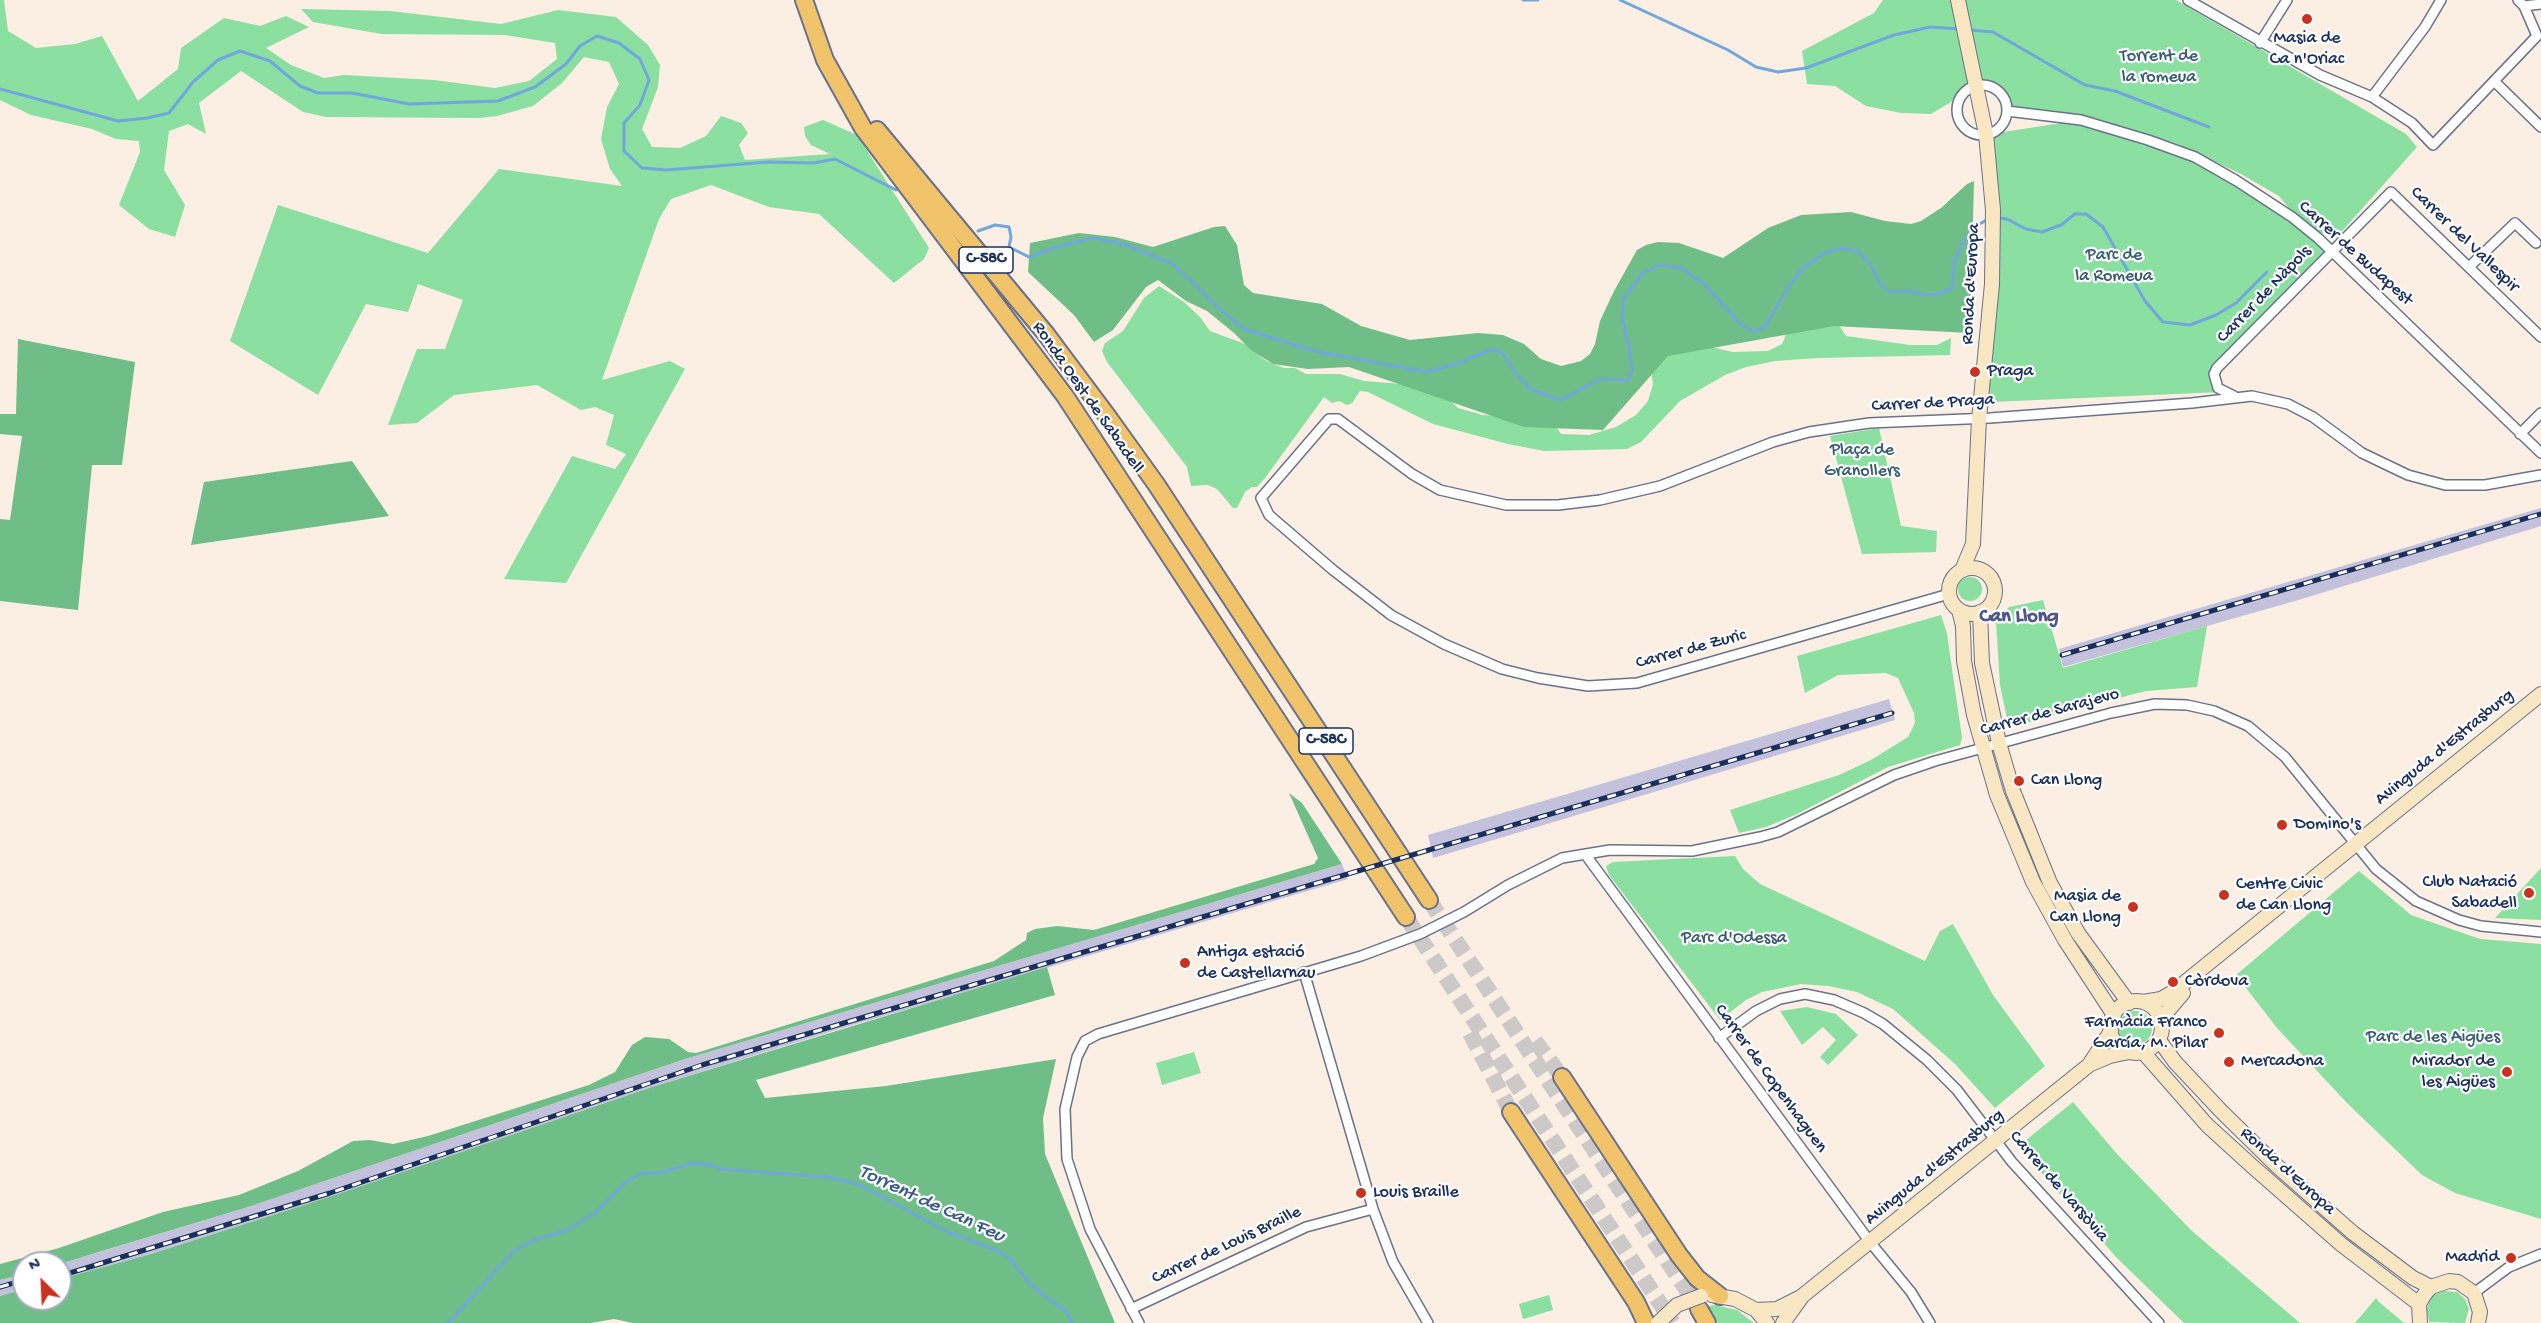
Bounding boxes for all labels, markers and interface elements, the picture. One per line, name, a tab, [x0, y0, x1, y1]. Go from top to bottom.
marker: Masia de Ca n'Oriac	[2300, 12, 2314, 26]
place label: Masia de Ca n'Oriac	[2270, 28, 2344, 70]
park label: Torrent de la romeua	[2120, 46, 2198, 88]
street label: Carrer del Vallespir	[2405, 182, 2523, 298]
street label: Carrer de Budapest	[2293, 197, 2417, 311]
street label: Ronda d'Europa	[1958, 223, 1986, 345]
street label: Carrer de Nàpols	[2213, 242, 2317, 348]
park label: Parc de la Romeua	[2075, 245, 2153, 288]
road number: C-58C	[959, 247, 1013, 273]
street label: Ronda Oest de Sabadell	[1026, 318, 1148, 478]
place label: Praga	[1987, 361, 2034, 383]
marker: Praga	[1968, 365, 1982, 379]
street label: Carrer de Praga	[1871, 390, 1995, 418]
park label: Plaça de Granollers	[1824, 440, 1900, 482]
district label: Can Llong	[1979, 606, 2059, 630]
street label: Carrer de Zuric	[1634, 625, 1748, 675]
street label: Carrer de Sarajevo	[1978, 684, 2122, 742]
street label: Avinguda d'Estrasburg	[2371, 685, 2519, 811]
road number: C-58C	[1299, 728, 1353, 754]
place label: Can Llong	[2031, 770, 2102, 792]
marker: Can Llong	[2012, 774, 2026, 788]
place label: Domino's	[2294, 814, 2361, 836]
marker: Domino's	[2275, 818, 2289, 832]
place label: Club Natació Sabadell	[2423, 872, 2517, 914]
place label: Centre Civic de Can Llong	[2236, 874, 2331, 916]
place label: Masia de Can Llong	[2050, 886, 2121, 928]
marker: Club Natació Sabadell	[2522, 886, 2536, 900]
marker: Centre Civic de Can Llong	[2217, 888, 2231, 902]
marker: Masia de Can Llong	[2126, 900, 2140, 914]
park label: Parc d'Odessa	[1681, 928, 1787, 950]
place label: Antiga estació de Castellarnau	[1197, 942, 1315, 984]
marker: Antiga estació de Castellarnau	[1178, 956, 1192, 970]
place label: Còrdova	[2185, 971, 2248, 993]
marker: Còrdova	[2166, 975, 2180, 989]
street label: Carrer de Copenhaguen	[1709, 1000, 1831, 1158]
place label: Farmàcia Franco García, M. Pilar	[2085, 1012, 2207, 1054]
marker: Farmàcia Franco García, M. Pilar	[2212, 1026, 2226, 1040]
park label: Parc de les Aigües	[2366, 1027, 2500, 1049]
place label: Mercadona	[2241, 1051, 2324, 1073]
place label: Mirador de les Aigües	[2412, 1051, 2495, 1094]
marker: Mercadona	[2222, 1055, 2236, 1069]
marker: Mirador de les Aigües	[2500, 1065, 2514, 1079]
street label: Avinguda d'Estrasburg	[1861, 1105, 2009, 1231]
street label: Ronda d'Europa	[2235, 1123, 2339, 1221]
street label: Carrer de Varsòvia	[2004, 1127, 2112, 1247]
water label: Torrent de Can Feu	[854, 1161, 1008, 1249]
place label: Louis Braille	[1373, 1182, 1459, 1204]
marker: Louis Braille	[1354, 1186, 1368, 1200]
street label: Carrer de Louis Braille	[1149, 1202, 1305, 1290]
place label: Madrid	[2445, 1247, 2499, 1269]
north arrow	[12, 1251, 72, 1311]
marker: Madrid	[2504, 1251, 2518, 1265]
text: N	[27, 1255, 44, 1277]

